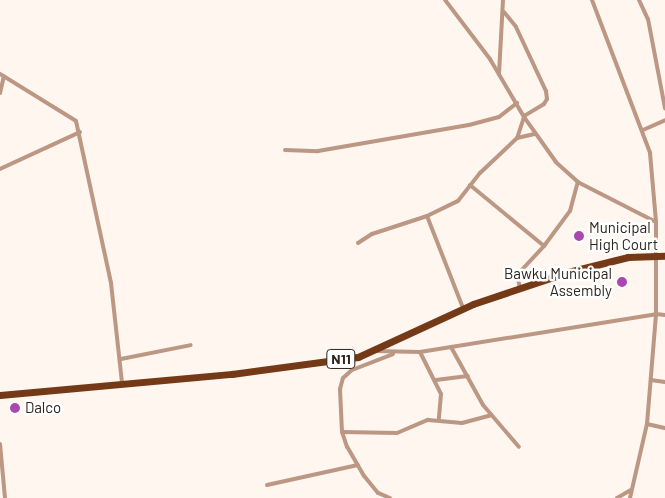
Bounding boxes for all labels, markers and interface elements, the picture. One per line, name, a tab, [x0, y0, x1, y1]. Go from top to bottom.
place label: Municipal High Court	[589, 218, 658, 253]
marker: Municipal High Court	[573, 230, 585, 242]
place label: Bawku Municipal Assembly	[504, 264, 612, 299]
marker: Bawku Municipal Assembly	[616, 276, 628, 288]
road number: N11	[326, 348, 356, 370]
place label: Dalco	[25, 399, 61, 417]
marker: Dalco	[9, 402, 21, 414]

